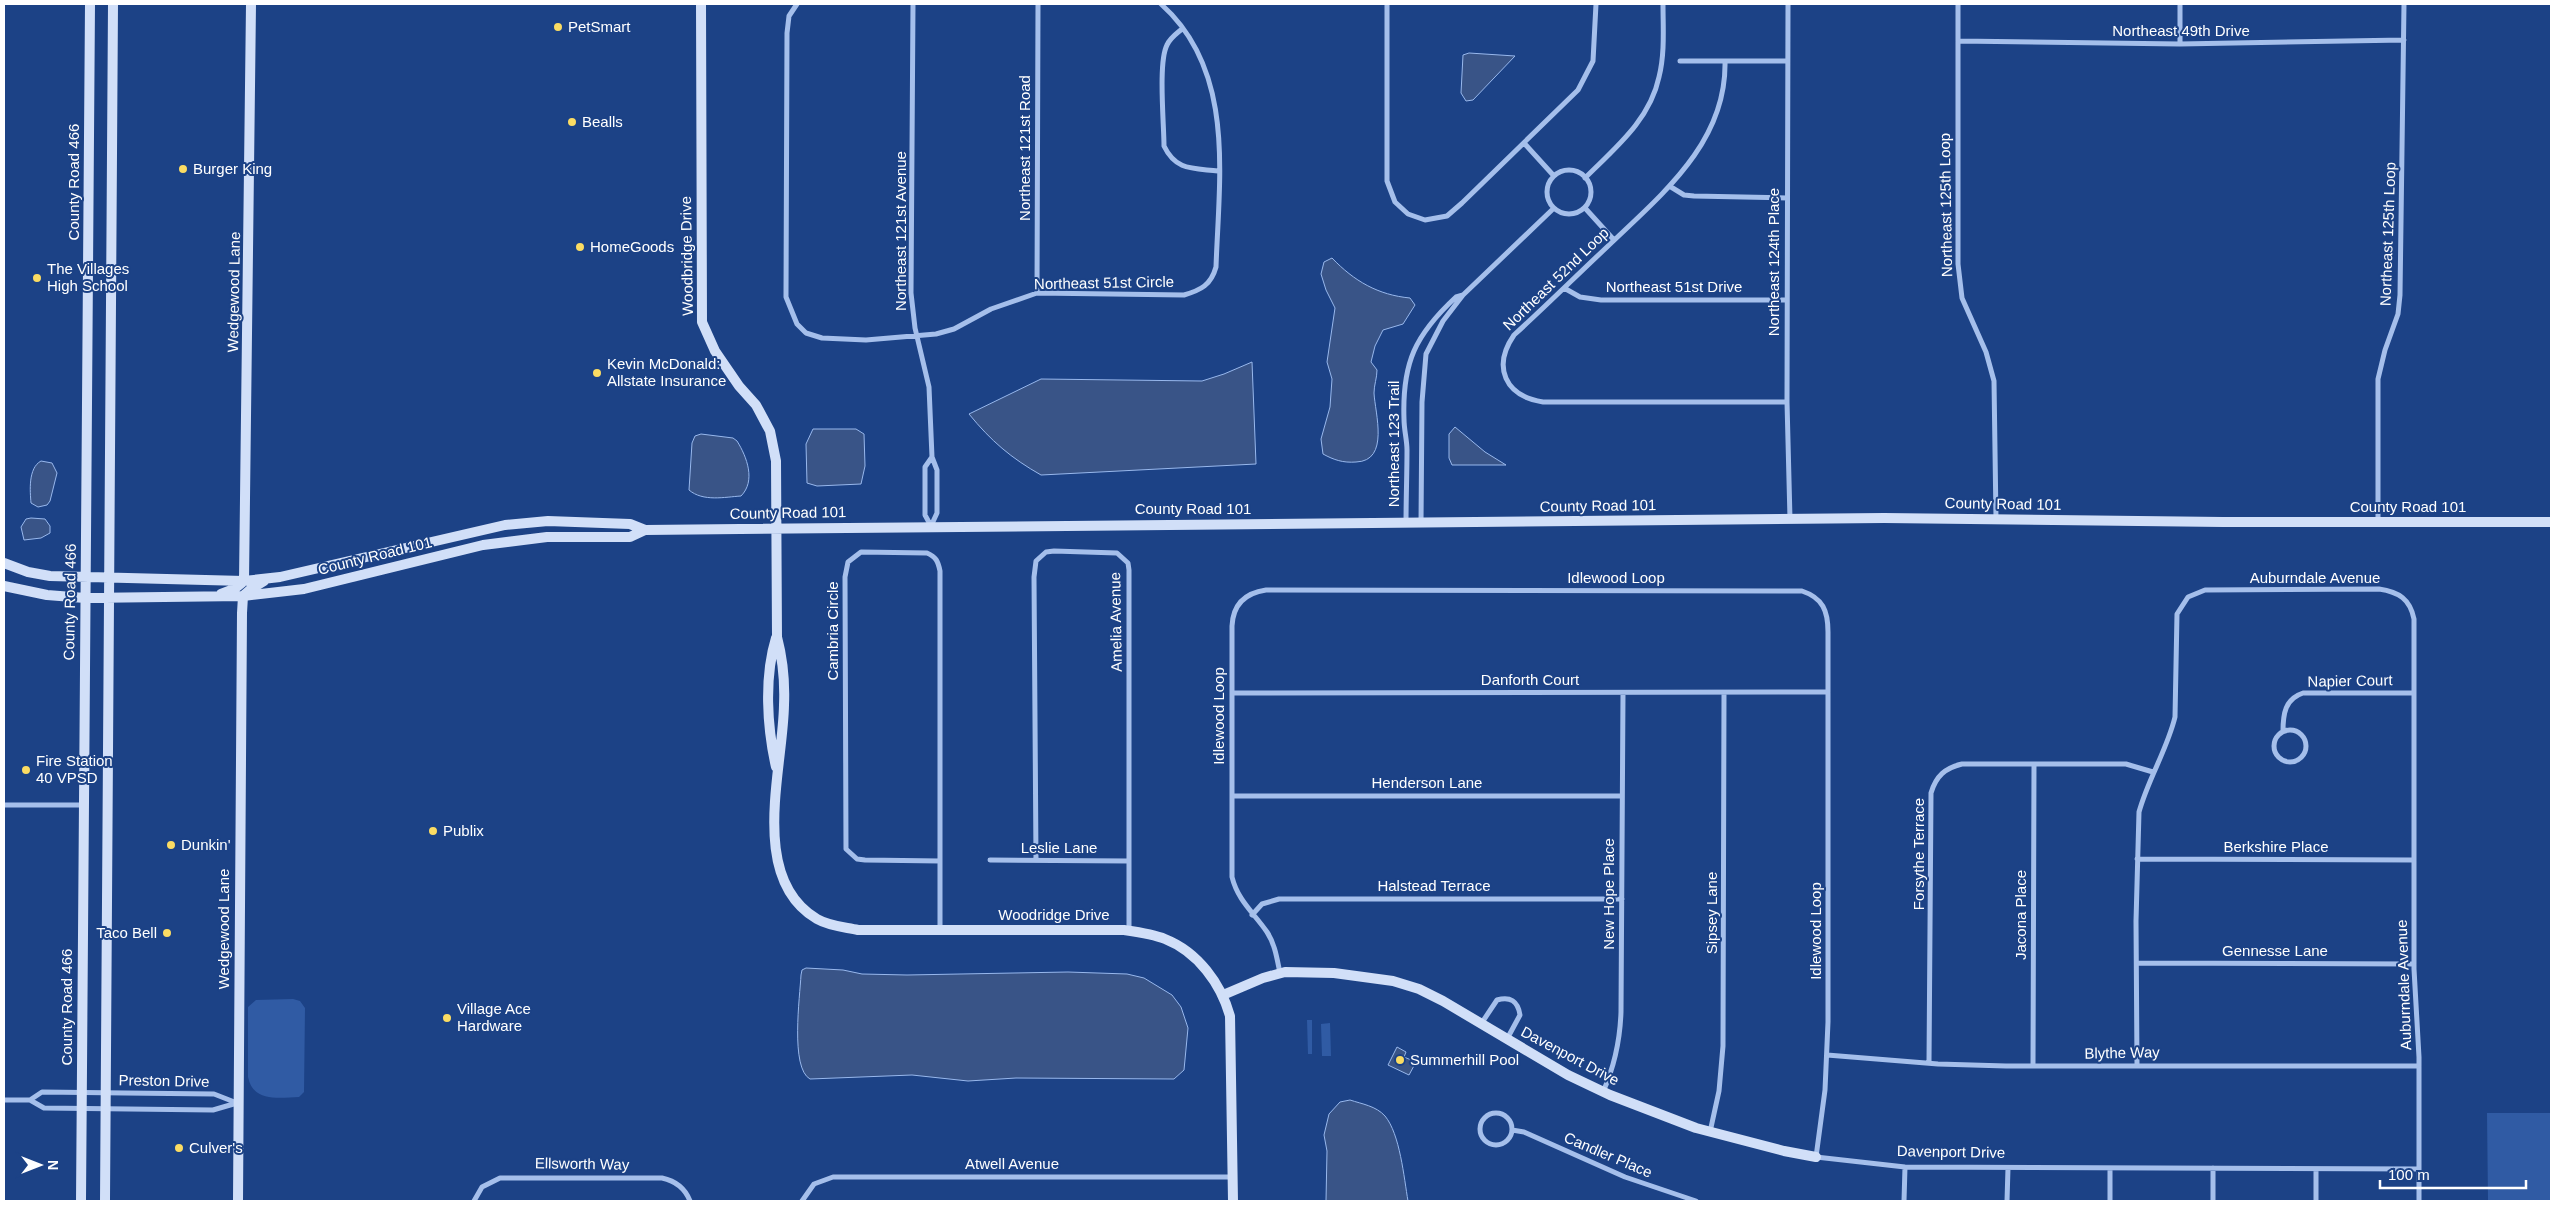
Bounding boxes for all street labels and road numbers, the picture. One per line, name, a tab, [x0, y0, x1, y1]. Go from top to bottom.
street label: Northeast 49th Drive	[2112, 22, 2250, 39]
street label: Northeast 121st Road	[1016, 75, 1033, 221]
street label: County Road 466	[65, 124, 82, 240]
street label: Northeast 125th Loop	[1936, 133, 1955, 277]
street label: Northeast 121st Avenue	[892, 151, 909, 311]
street label: Northeast 125th Loop	[2376, 162, 2399, 306]
street label: Northeast 124th Place	[1765, 188, 1782, 336]
street label: Woodbridge Drive	[677, 196, 696, 316]
street label: Northeast 52nd Loop	[1499, 224, 1612, 333]
street label: Wedgewood Lane	[224, 232, 243, 352]
street label: Northeast 51st Circle	[1034, 273, 1174, 292]
street label: Northeast 51st Drive	[1606, 278, 1742, 295]
street label: Northeast 123 Trail	[1385, 381, 1402, 507]
street label: County Road 101	[1944, 494, 2062, 513]
street label: County Road 101	[1539, 496, 1657, 515]
street label: County Road 101	[2350, 498, 2466, 515]
street label: County Road 101	[1135, 500, 1251, 517]
street label: County Road 101	[729, 503, 847, 522]
street label: County Road 101	[316, 533, 434, 578]
street label: County Road 466	[60, 543, 79, 661]
street label: Idlewood Loop	[1567, 569, 1665, 586]
street label: Auburndale Avenue	[2250, 569, 2380, 586]
street label: Amelia Avenue	[1106, 572, 1125, 672]
street label: Cambria Circle	[824, 581, 841, 681]
street label: Idlewood Loop	[1210, 667, 1227, 765]
street label: Danforth Court	[1481, 671, 1580, 688]
street label: Napier Court	[2307, 671, 2393, 690]
street label: Henderson Lane	[1372, 774, 1482, 791]
street label: Forsythe Terrace	[1910, 798, 1927, 910]
street label: New Hope Place	[1600, 838, 1617, 950]
street label: Berkshire Place	[2223, 838, 2329, 855]
street label: Leslie Lane	[1021, 839, 1097, 856]
street label: Wedgewood Lane	[215, 869, 232, 989]
street label: Jacona Place	[2012, 870, 2029, 960]
street label: Sipsey Lane	[1703, 872, 1720, 954]
street label: Halstead Terrace	[1377, 877, 1491, 894]
street label: Idlewood Loop	[1807, 882, 1824, 980]
street label: Woodridge Drive	[998, 906, 1110, 923]
street label: Auburndale Avenue	[2393, 919, 2414, 1051]
street label: Gennesse Lane	[2222, 942, 2328, 959]
street label: County Road 466	[58, 949, 75, 1065]
street label: Davenport Drive	[1518, 1023, 1622, 1089]
street label: Blythe Way	[2084, 1043, 2160, 1062]
street label: Preston Drive	[118, 1071, 210, 1090]
street label: Candler Place	[1562, 1128, 1655, 1181]
street label: Davenport Drive	[1897, 1142, 2005, 1161]
street label: Ellsworth Way	[535, 1154, 630, 1173]
street label: Atwell Avenue	[965, 1155, 1059, 1172]

